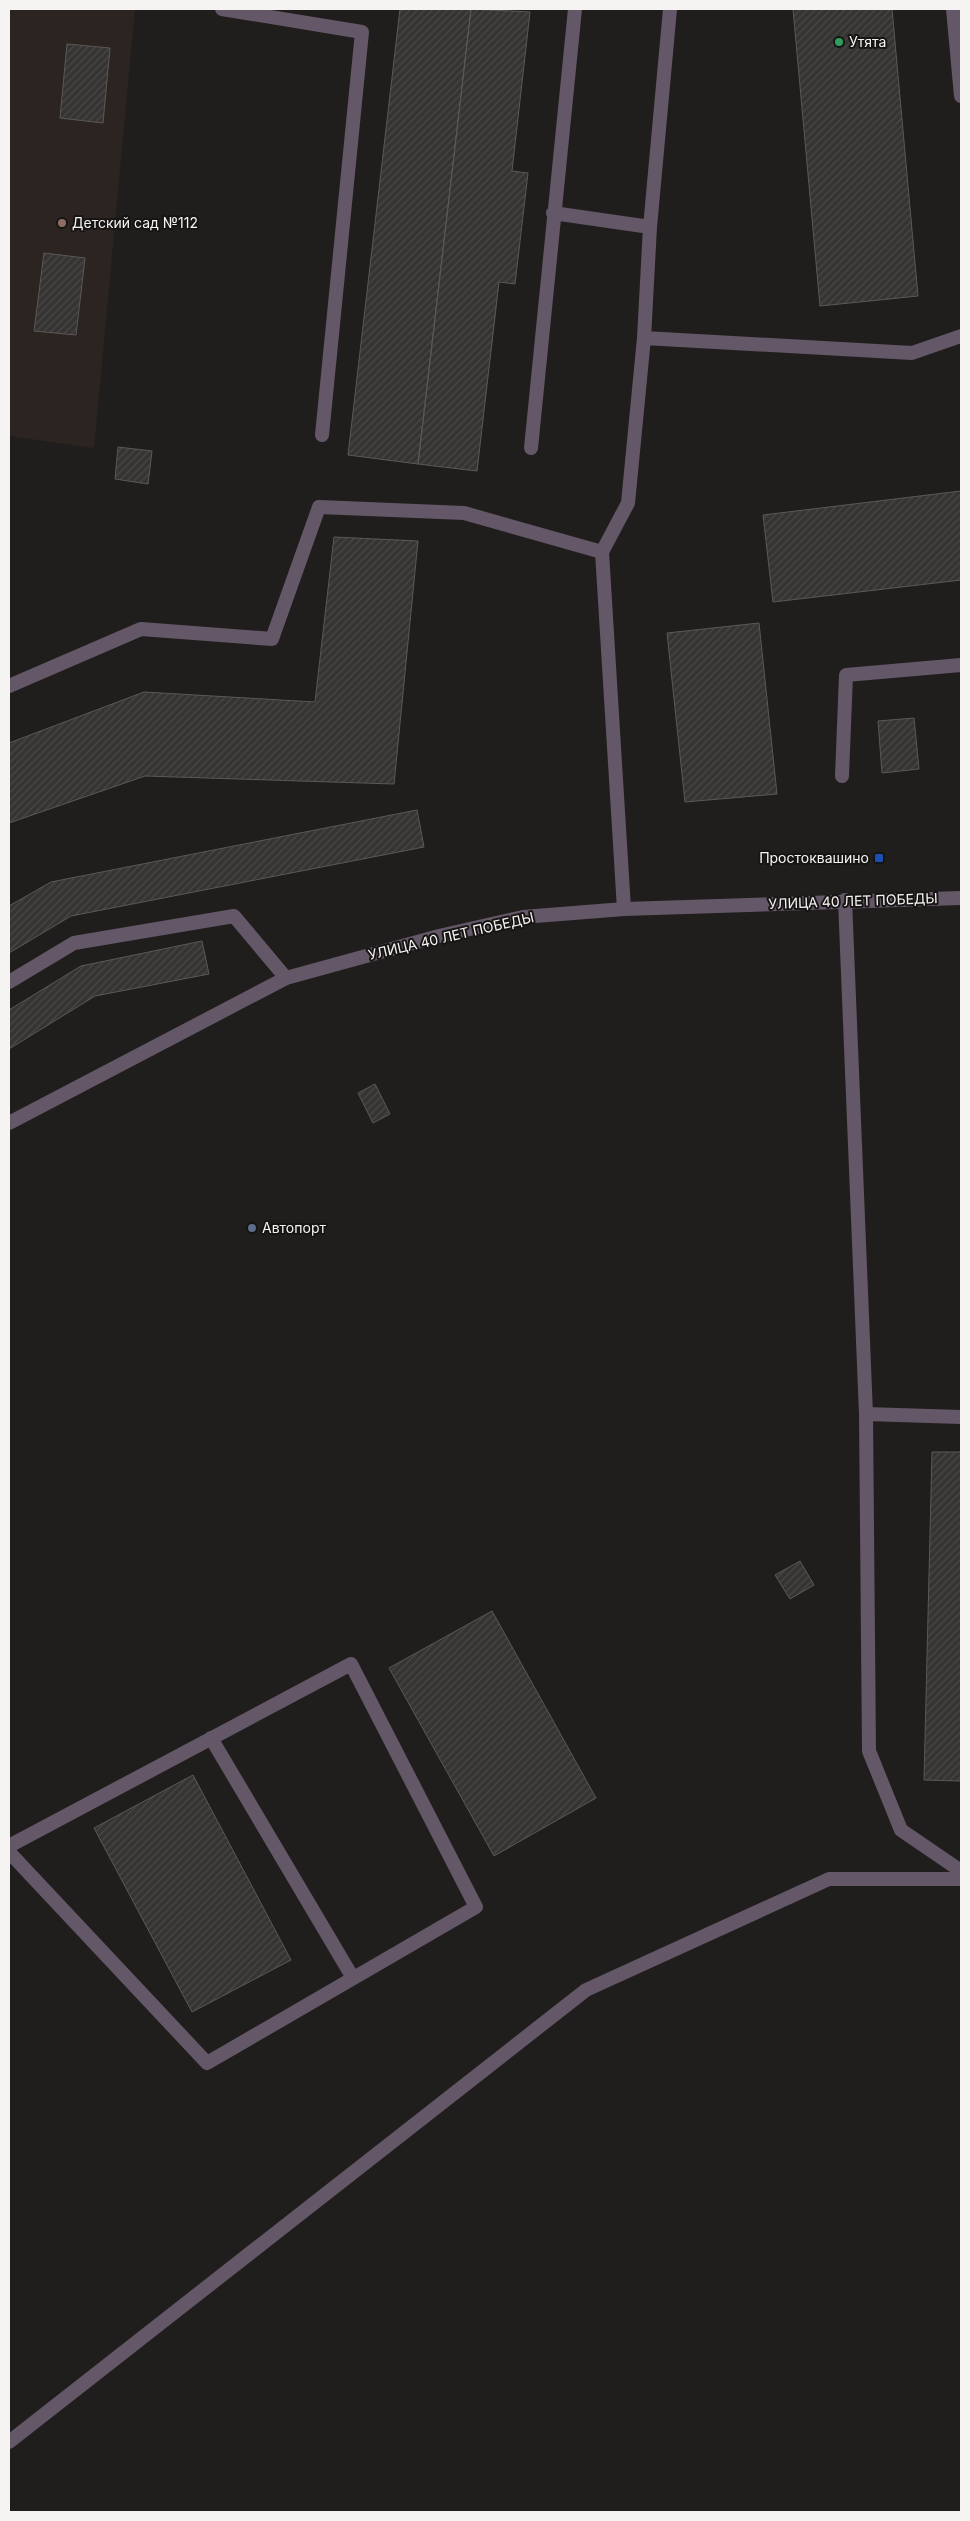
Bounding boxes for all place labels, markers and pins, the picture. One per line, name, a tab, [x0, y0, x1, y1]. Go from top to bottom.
place label: Утята	[849, 33, 886, 50]
marker: Утята	[833, 36, 845, 48]
place label: Детский сад №112	[72, 214, 198, 231]
marker: Детский сад №112	[56, 217, 68, 229]
place label: Простоквашино	[759, 849, 869, 866]
marker: Простоквашино	[873, 852, 885, 864]
place label: Автопорт	[262, 1219, 326, 1236]
marker: Автопорт	[246, 1222, 258, 1234]

